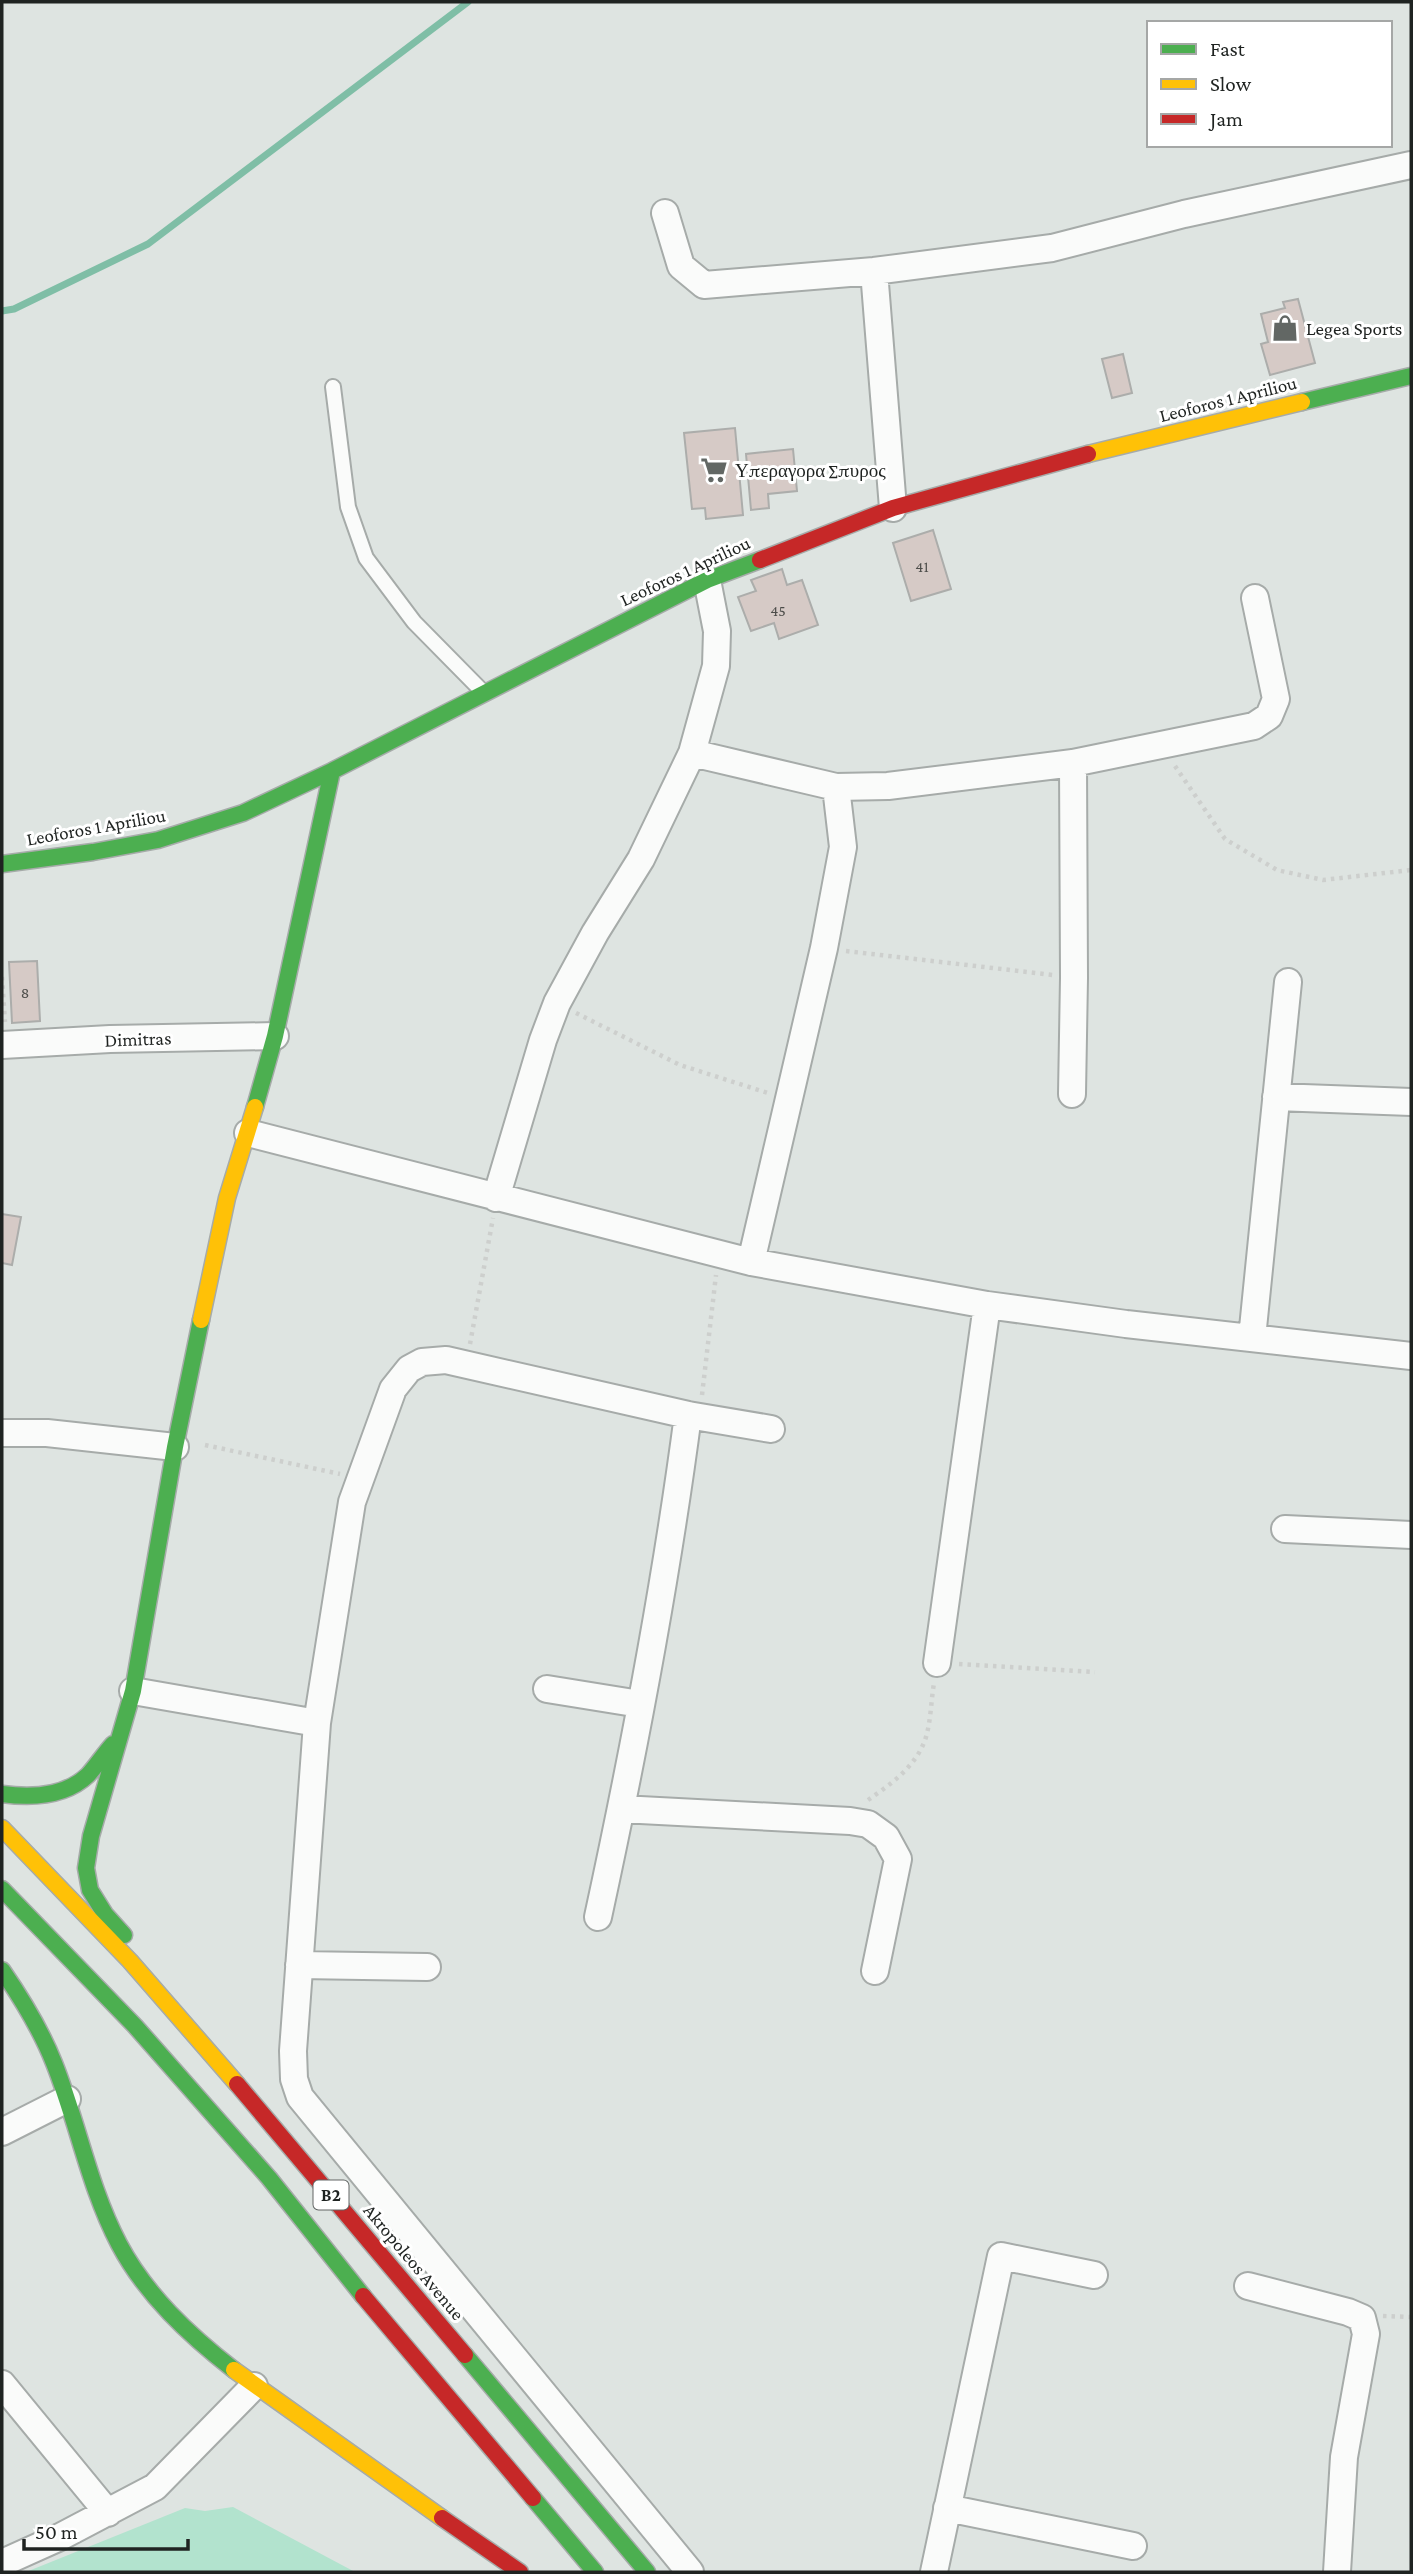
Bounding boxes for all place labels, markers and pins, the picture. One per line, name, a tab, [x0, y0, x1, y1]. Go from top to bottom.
shop icon: Legea Sports	[1270, 313, 1300, 343]
place label: Legea Sports	[1306, 318, 1402, 339]
supermarket icon: Υπεραγορα Σπυρος	[699, 455, 729, 485]
place label: Υπεραγορα Σπυρος	[735, 460, 886, 481]

